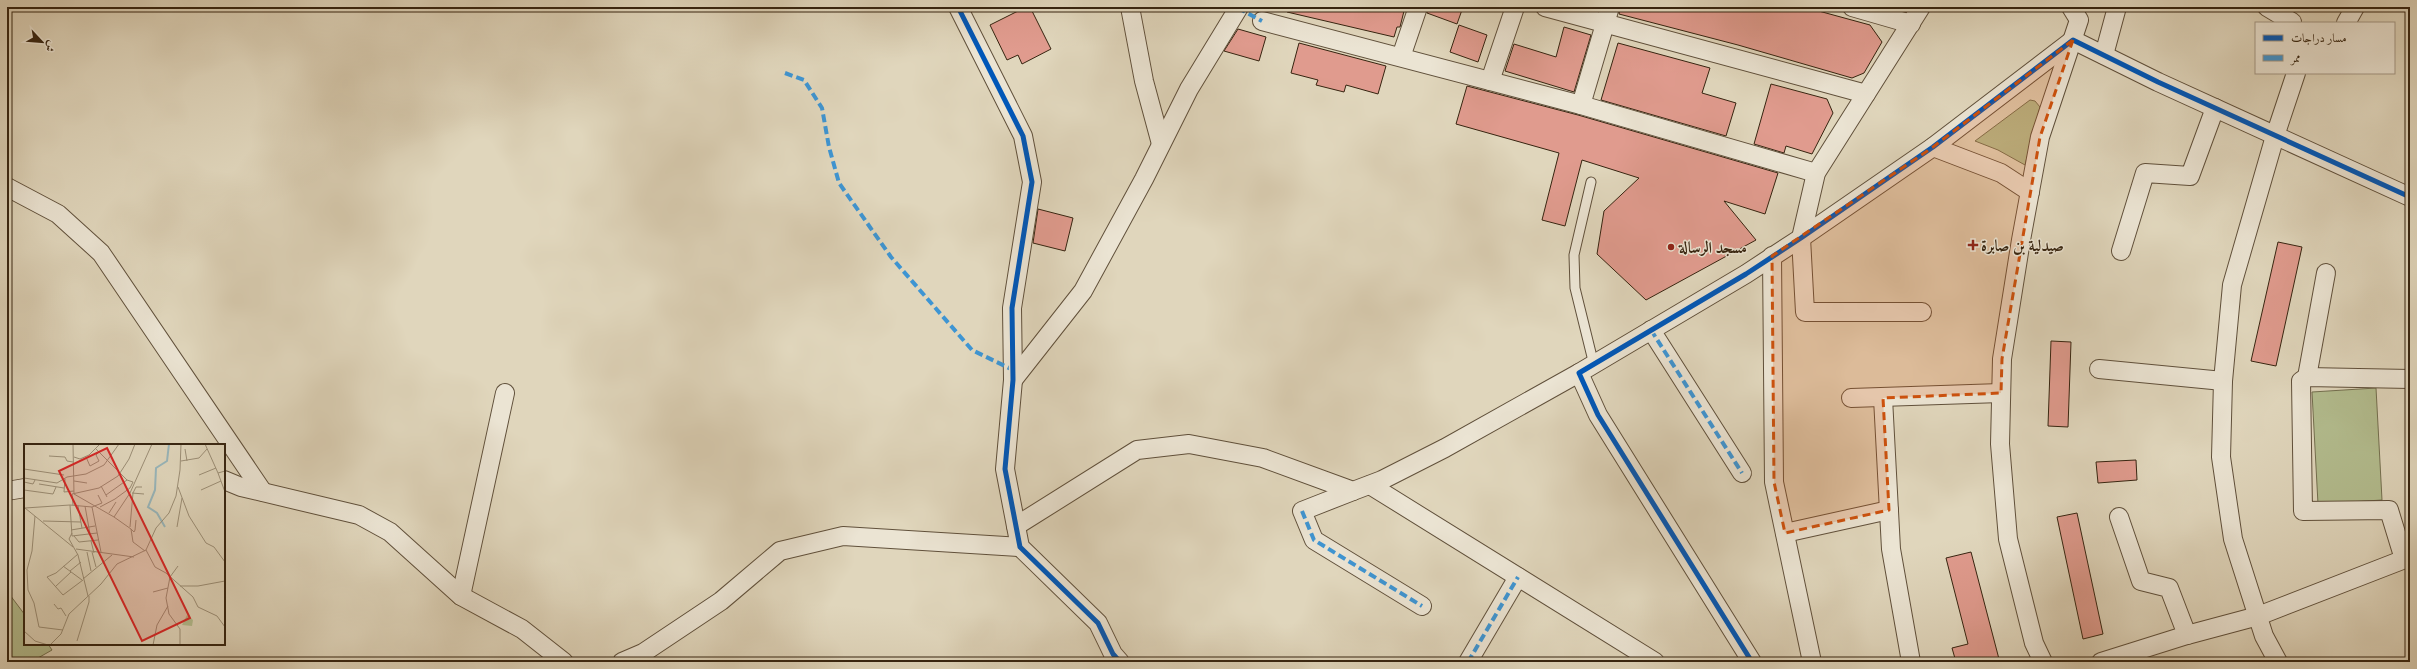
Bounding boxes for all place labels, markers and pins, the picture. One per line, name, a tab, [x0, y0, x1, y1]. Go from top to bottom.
place label: صيدلية بن صابرة	[1981, 233, 2064, 257]
place label: مسجد الرسالة	[1678, 235, 1747, 259]
marker: صيدلية بن صابرة	[1968, 240, 1978, 250]
marker: مسجد الرسالة	[1666, 242, 1676, 252]

